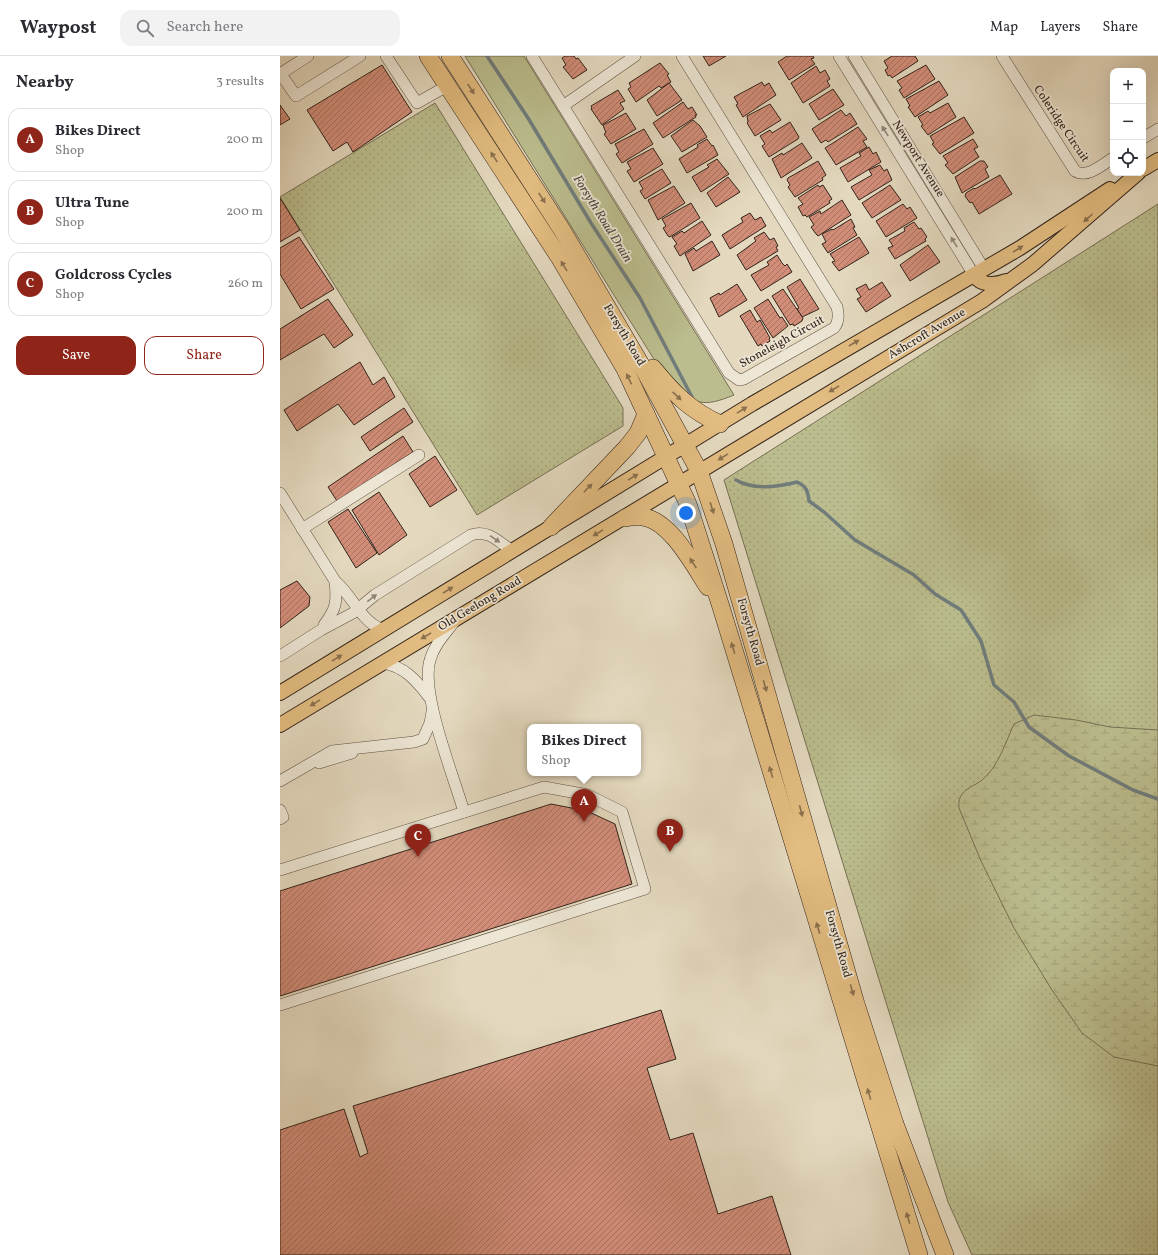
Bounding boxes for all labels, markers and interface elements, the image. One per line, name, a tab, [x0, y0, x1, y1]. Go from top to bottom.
search box	[120, 10, 400, 46]
text: Waypost	[20, 15, 96, 41]
icon: search	[134, 17, 156, 39]
text: Search here	[166, 17, 243, 38]
text: Map	[990, 18, 1018, 37]
text: Layers	[1040, 18, 1080, 37]
text: Share	[1102, 18, 1138, 37]
map controls	[1110, 68, 1146, 176]
button: +	[1110, 68, 1146, 104]
text: Nearby	[16, 71, 74, 94]
text: 3 results	[216, 73, 264, 91]
street label: Coleridge Circuit	[1029, 82, 1093, 166]
one-way arrow	[467, 84, 475, 94]
button: −	[1110, 104, 1146, 140]
street label: Newport Avenue	[888, 117, 948, 201]
text: Bikes Direct	[55, 121, 141, 142]
one-way arrow	[882, 125, 889, 137]
text: A	[25, 131, 35, 149]
text: 200 m	[226, 131, 263, 149]
button: locate	[1110, 140, 1146, 176]
text: Shop	[55, 142, 84, 160]
one-way arrow	[490, 151, 497, 163]
water label: Forsyth Road Drain	[568, 172, 636, 266]
one-way arrow	[538, 192, 545, 204]
text: Ultra Tune	[55, 193, 129, 214]
text: B	[26, 203, 34, 221]
text: 200 m	[226, 203, 263, 221]
one-way arrow	[1083, 213, 1094, 222]
text: Shop	[55, 214, 84, 232]
one-way arrow	[950, 236, 957, 248]
one-way arrow	[1013, 245, 1023, 253]
one-way arrow	[561, 260, 568, 272]
text: Goldcross Cycles	[55, 265, 172, 286]
text: C	[26, 275, 34, 293]
text: 260 m	[228, 275, 263, 293]
text: Shop	[55, 286, 84, 304]
street label: Forsyth Road	[599, 301, 649, 369]
street label: Ashcroft Avenue	[885, 304, 969, 363]
street label: Stoneleigh Circuit	[737, 312, 827, 372]
button: Save	[16, 336, 136, 375]
button: Share	[144, 336, 264, 375]
one-way arrow	[848, 340, 860, 347]
one-way arrow	[626, 373, 632, 384]
one-way arrow	[828, 385, 840, 392]
one-way arrow	[672, 391, 682, 401]
one-way arrow	[737, 406, 747, 414]
one-way arrow	[718, 453, 729, 461]
one-way arrow	[627, 473, 638, 481]
one-way arrow	[583, 483, 593, 493]
one-way arrow	[710, 502, 716, 514]
your location	[676, 503, 696, 523]
one-way arrow	[592, 530, 604, 537]
one-way arrow	[490, 535, 501, 543]
one-way arrow	[689, 557, 696, 569]
street label: Old Geelong Road	[435, 573, 525, 635]
one-way arrow	[443, 586, 453, 594]
one-way arrow	[366, 594, 377, 602]
street label: Forsyth Road	[733, 596, 767, 668]
one-way arrow	[420, 633, 432, 640]
one-way arrow	[730, 641, 736, 653]
one-way arrow	[332, 654, 342, 662]
one-way arrow	[762, 680, 768, 692]
one-way arrow	[309, 700, 321, 707]
popup	[527, 724, 641, 776]
text: Bikes Direct	[541, 731, 627, 752]
text: Shop	[541, 752, 571, 770]
one-way arrow	[768, 766, 774, 778]
pin: A	[571, 789, 597, 822]
one-way arrow	[799, 805, 805, 817]
pin: B	[657, 819, 683, 852]
pin: C	[405, 824, 431, 857]
street label: Forsyth Road	[821, 908, 855, 980]
one-way arrow	[815, 921, 821, 933]
one-way arrow	[849, 984, 855, 996]
one-way arrow	[866, 1087, 872, 1099]
one-way arrow	[904, 1211, 910, 1223]

